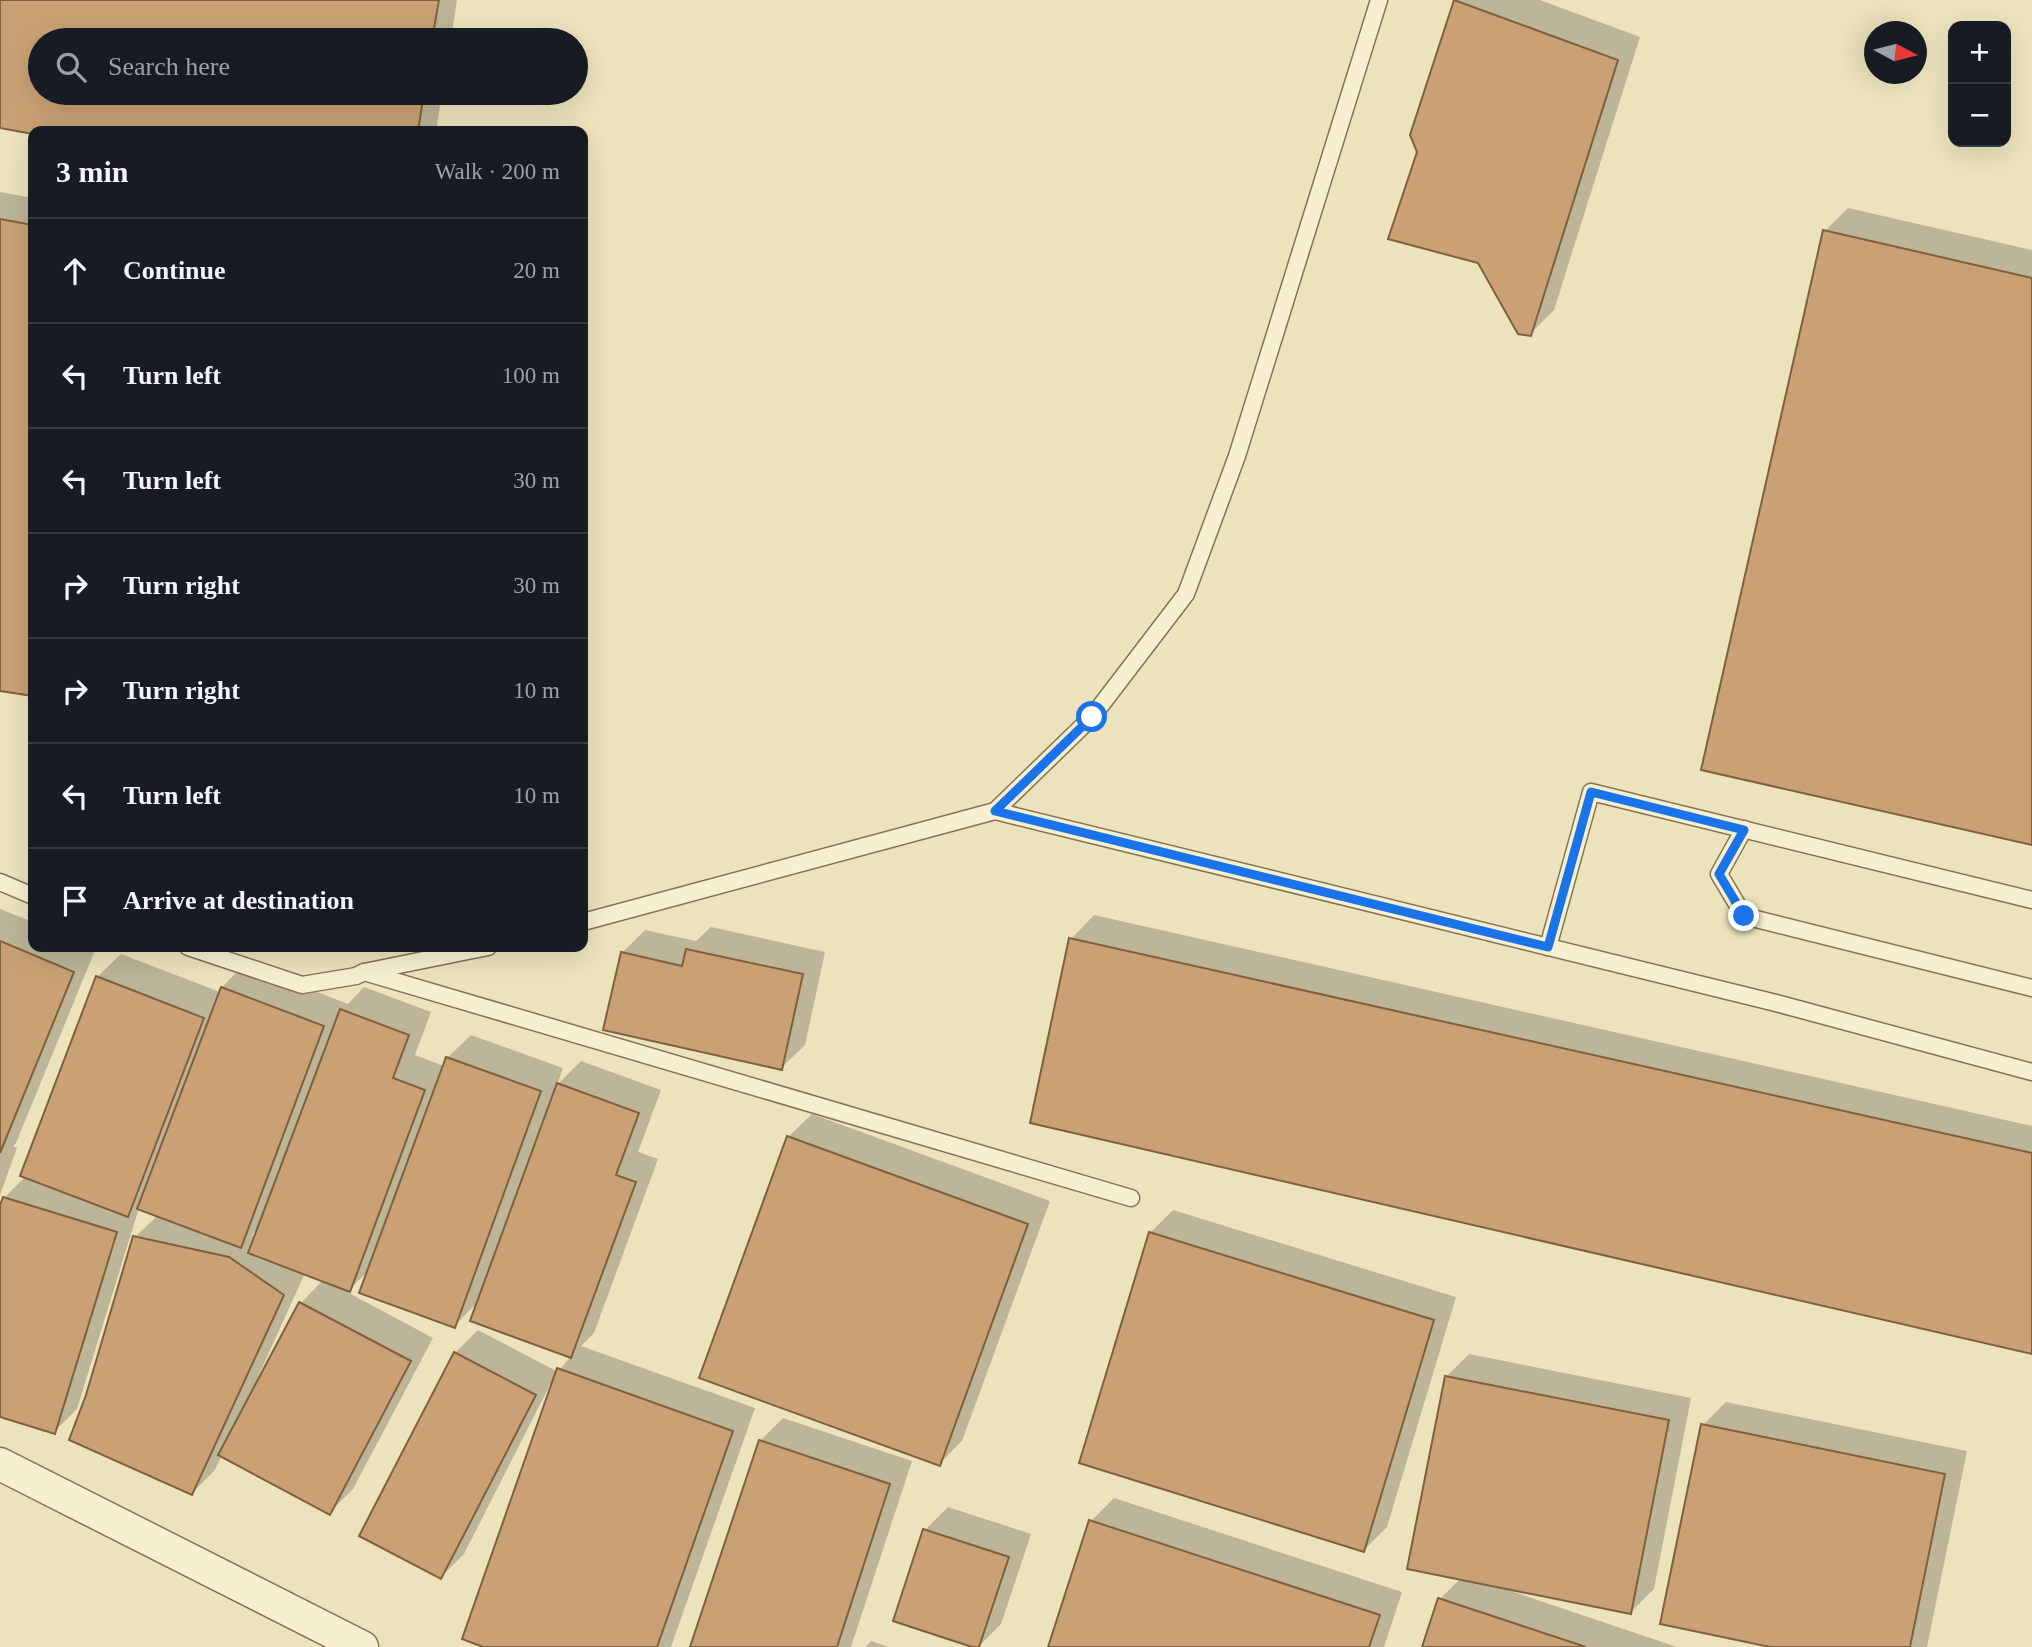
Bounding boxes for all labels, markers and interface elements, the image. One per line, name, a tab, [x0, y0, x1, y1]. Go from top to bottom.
north arrow	[1864, 21, 1927, 84]
map controls	[1948, 21, 2011, 147]
button: +	[1948, 21, 2011, 84]
search box	[28, 28, 588, 105]
icon: search	[52, 48, 90, 86]
text: Search here	[108, 52, 230, 81]
button: −	[1948, 84, 2011, 147]
text: 3 min	[56, 155, 129, 188]
text: Walk · 200 m	[435, 159, 560, 184]
icon: ahead	[56, 252, 94, 290]
text: Continue	[123, 256, 226, 285]
text: 20 m	[513, 258, 560, 283]
icon: left	[56, 357, 94, 395]
text: Turn left	[123, 361, 221, 390]
text: 100 m	[502, 363, 560, 388]
icon: left	[56, 462, 94, 500]
text: Turn left	[123, 466, 221, 495]
text: 30 m	[513, 468, 560, 493]
icon: right	[56, 567, 94, 605]
text: Turn right	[123, 571, 240, 600]
text: 30 m	[513, 573, 560, 598]
icon: right	[56, 672, 94, 710]
text: Turn right	[123, 676, 240, 705]
text: 10 m	[513, 678, 560, 703]
route start	[1076, 701, 1107, 732]
icon: left	[56, 777, 94, 815]
text: Turn left	[123, 781, 221, 810]
text: 10 m	[513, 783, 560, 808]
icon: arrive	[56, 882, 94, 920]
text: Arrive at destination	[123, 886, 354, 915]
route end	[1728, 900, 1759, 931]

